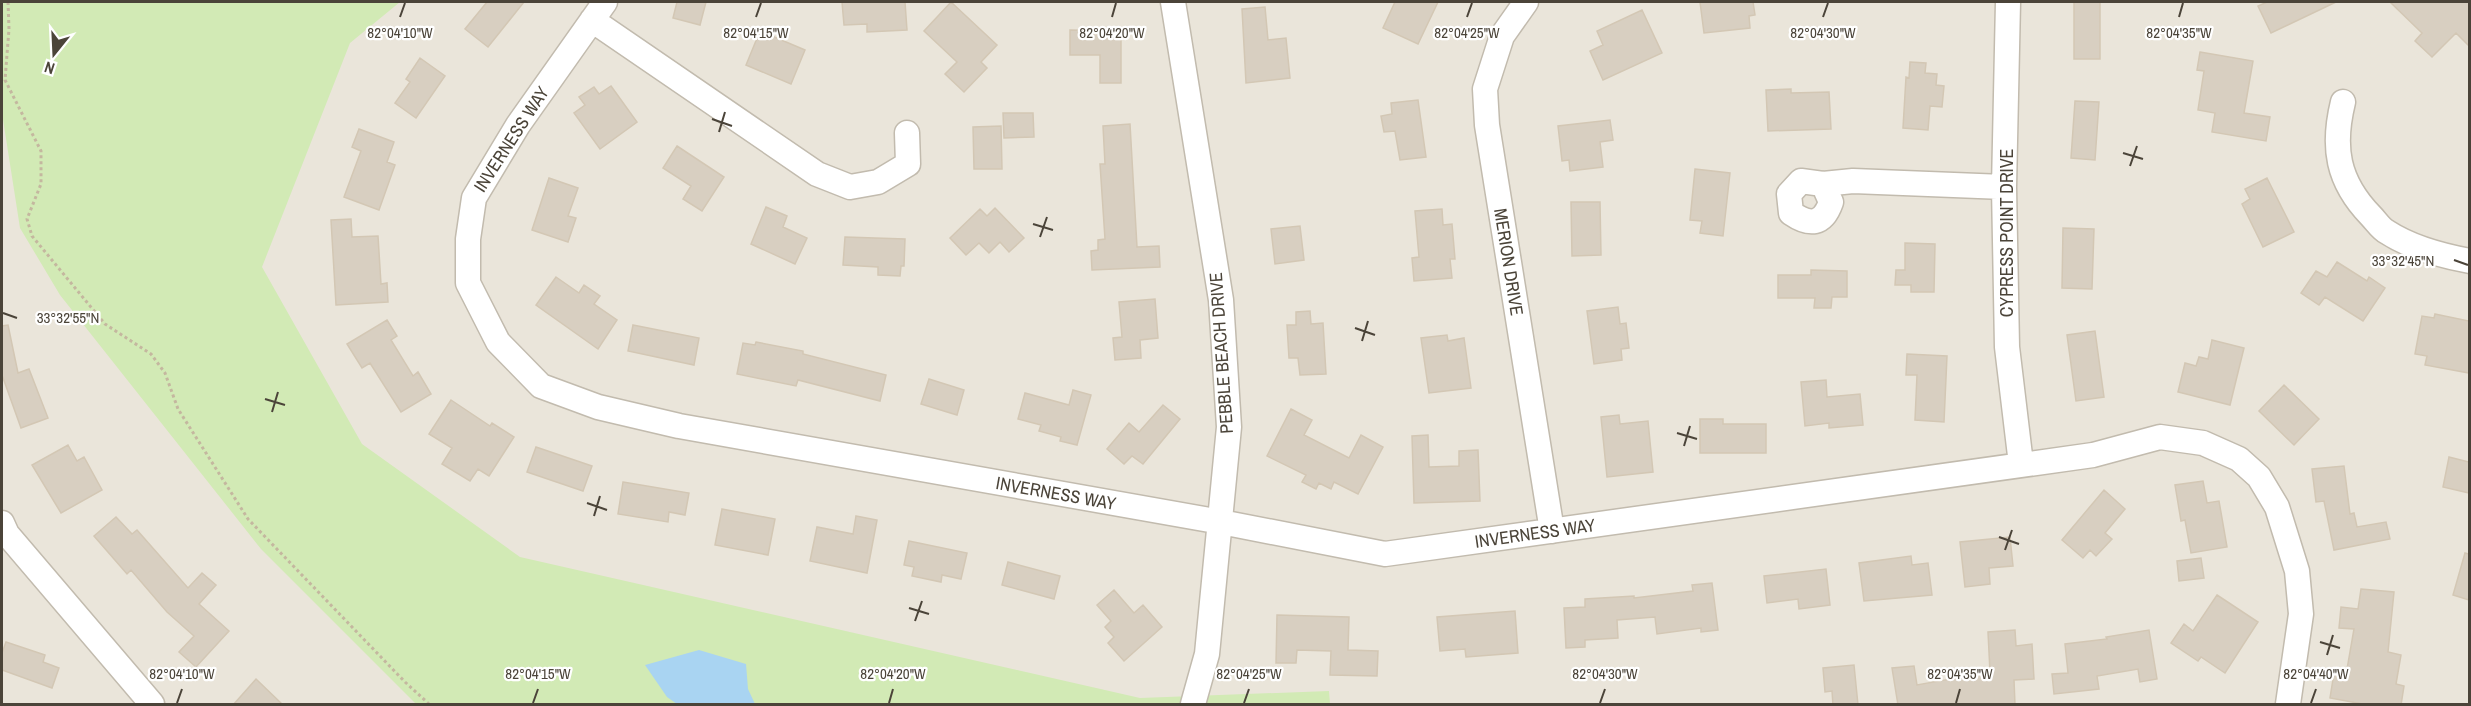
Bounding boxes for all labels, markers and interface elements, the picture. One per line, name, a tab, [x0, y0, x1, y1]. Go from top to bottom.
text: 82°04'10"W	[367, 22, 433, 43]
text: 82°04'15"W	[723, 22, 789, 43]
text: 82°04'20"W	[1079, 22, 1145, 43]
text: 82°04'25"W	[1434, 22, 1500, 43]
text: 82°04'30"W	[1790, 22, 1856, 43]
text: 82°04'35"W	[2146, 22, 2212, 43]
north arrow	[24, 24, 84, 84]
text: N	[41, 56, 57, 80]
street label: INVERNESS WAY	[467, 81, 555, 197]
street label: CYPRESS POINT DRIVE	[1994, 149, 2019, 317]
street label: MERION DRIVE	[1488, 207, 1530, 317]
text: 33°32'45"N	[2372, 250, 2434, 271]
street label: PEBBLE BEACH DRIVE	[1203, 272, 1239, 434]
text: 33°32'55"N	[37, 307, 99, 328]
street label: INVERNESS WAY	[994, 470, 1118, 516]
street label: INVERNESS WAY	[1473, 512, 1597, 554]
text: 82°04'10"W	[149, 663, 215, 684]
text: 82°04'15"W	[505, 663, 571, 684]
text: 82°04'20"W	[860, 663, 926, 684]
text: 82°04'25"W	[1216, 663, 1282, 684]
text: 82°04'30"W	[1572, 663, 1638, 684]
text: 82°04'35"W	[1927, 663, 1993, 684]
text: 82°04'40"W	[2283, 663, 2349, 684]

